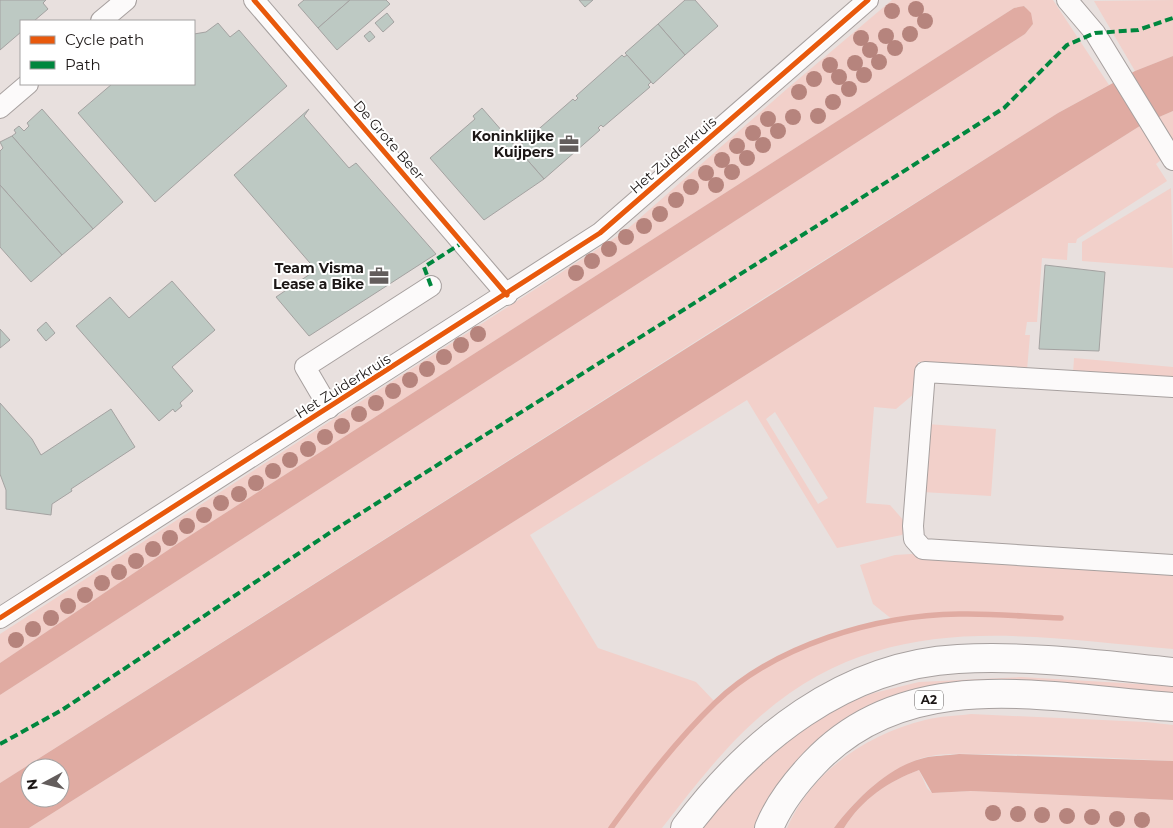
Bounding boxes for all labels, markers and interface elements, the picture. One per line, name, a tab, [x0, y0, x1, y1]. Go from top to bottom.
legend	[20, 20, 195, 85]
text: Cycle path	[65, 30, 144, 49]
text: Path	[65, 55, 101, 74]
street label: De Grote Beer	[350, 97, 429, 184]
street label: Het Zuiderkruis	[626, 112, 720, 197]
place label: Koninklijke Kuijpers	[472, 127, 555, 161]
office icon: Koninklijke Kuijpers	[558, 133, 580, 155]
place label: Team Visma Lease a Bike	[273, 259, 364, 293]
office icon: Team Visma Lease a Bike	[368, 265, 390, 287]
street label: Het Zuiderkruis	[292, 349, 394, 422]
road number: A2	[915, 690, 943, 710]
north arrow	[20, 758, 70, 808]
text: N	[22, 778, 42, 791]

